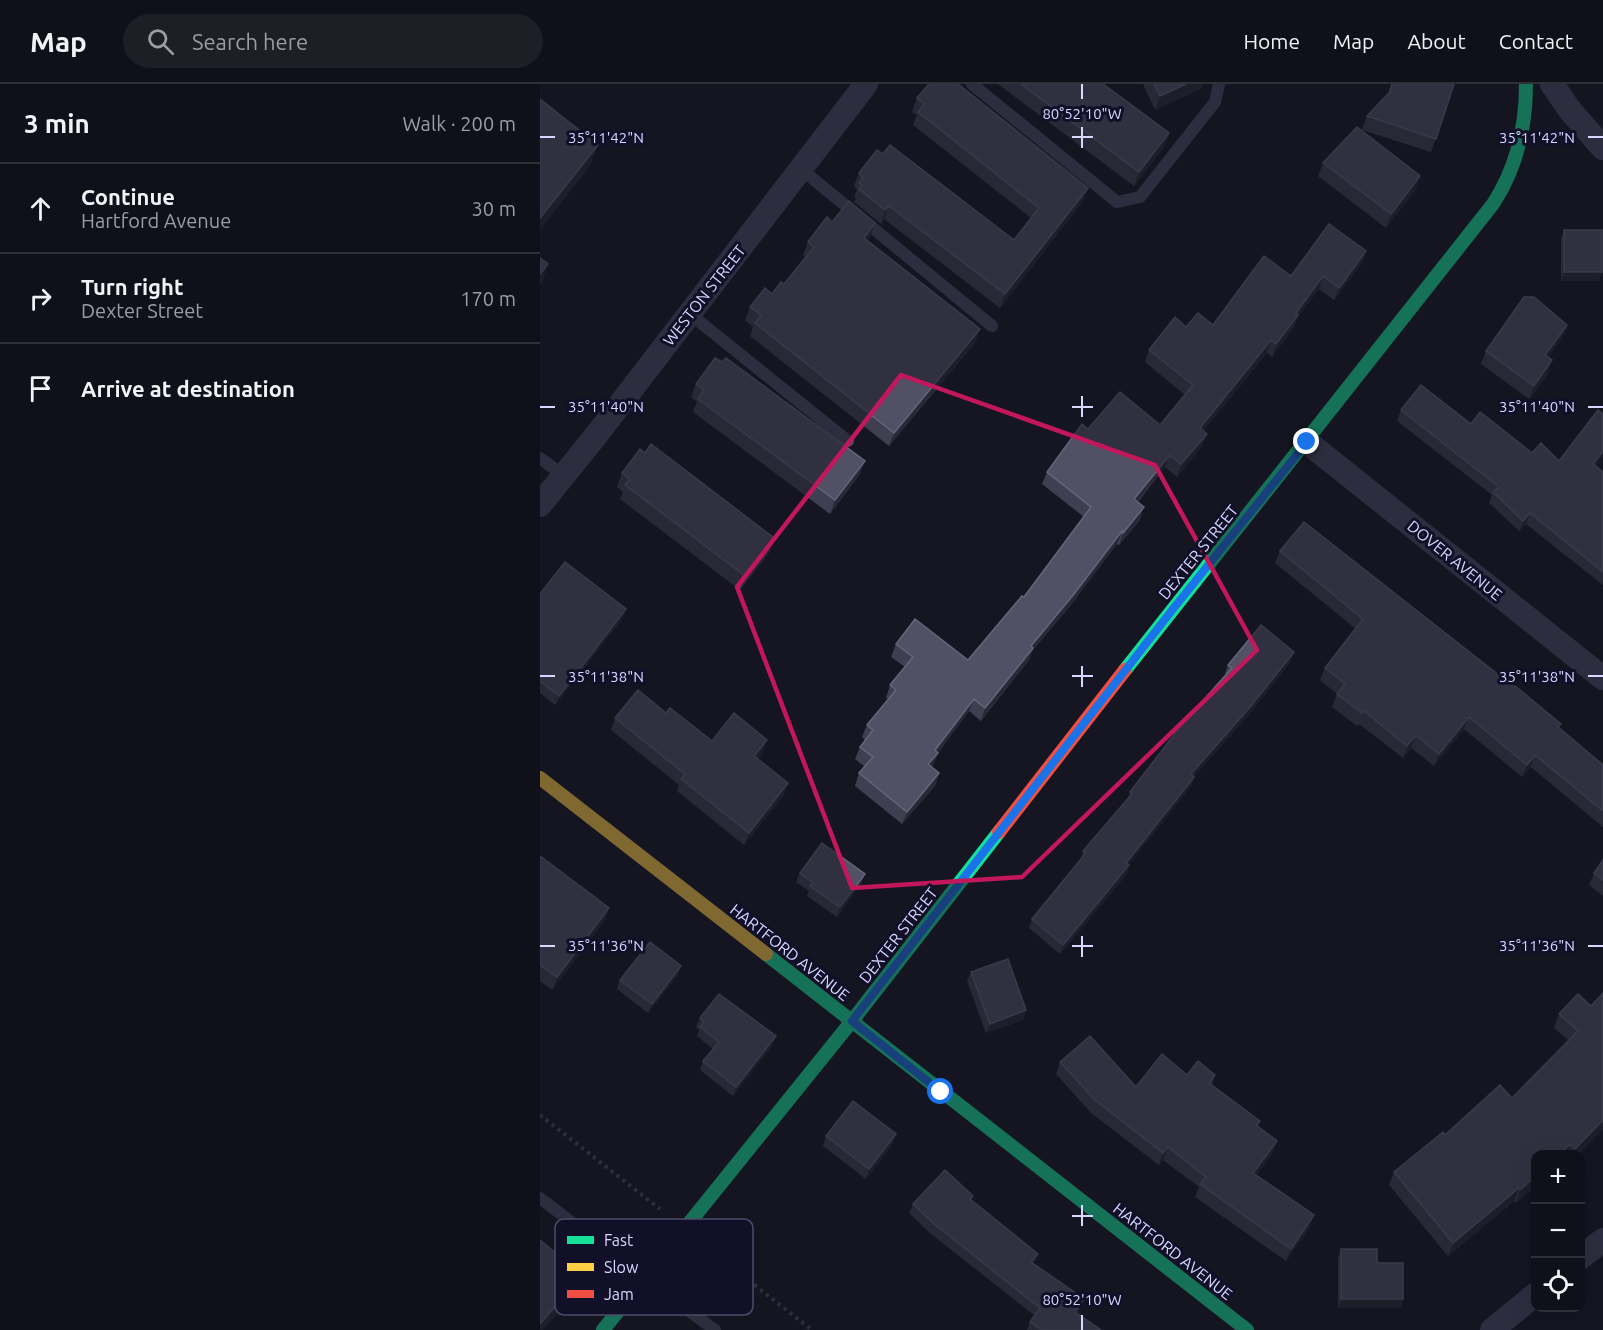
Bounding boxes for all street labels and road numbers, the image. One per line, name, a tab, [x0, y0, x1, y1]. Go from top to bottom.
street label: WESTON STREET	[659, 241, 749, 349]
street label: DEXTER STREET	[1155, 501, 1242, 603]
street label: DOVER AVENUE	[1404, 516, 1506, 604]
street label: DEXTER STREET	[855, 884, 941, 986]
street label: HARTFORD AVENUE	[727, 900, 853, 1004]
street label: HARTFORD AVENUE	[1110, 1199, 1236, 1303]

